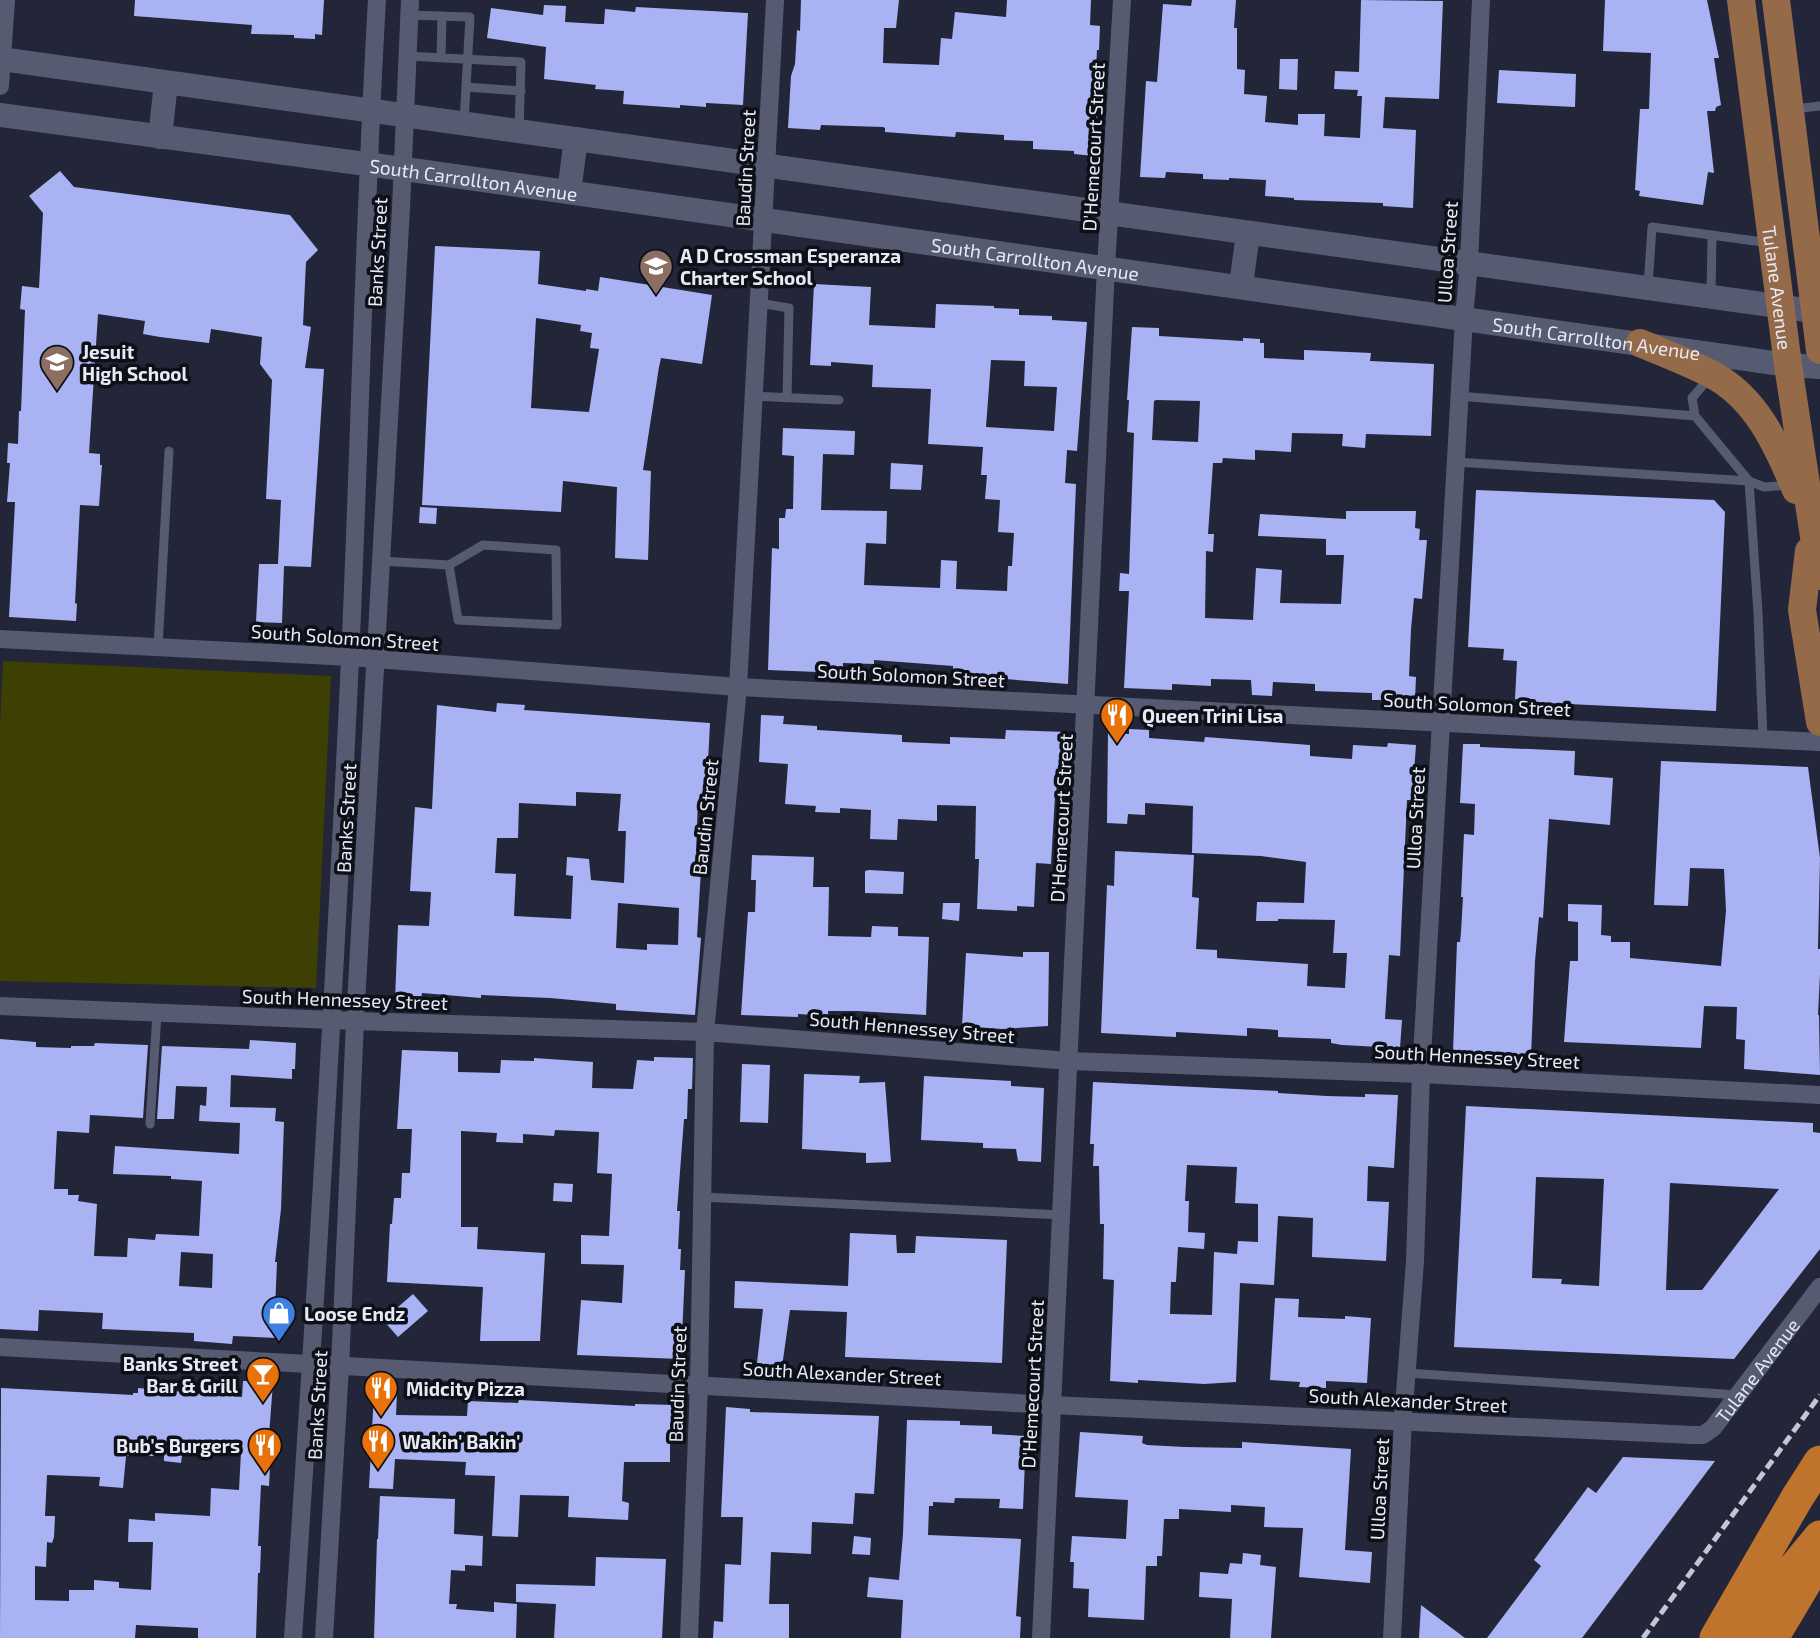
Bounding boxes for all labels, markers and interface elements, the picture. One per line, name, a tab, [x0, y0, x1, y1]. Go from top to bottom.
street label: D'Hemecourt Street	[1077, 62, 1109, 232]
street label: Baudin Street	[730, 109, 760, 227]
street label: South Carrollton Avenue	[368, 153, 579, 205]
street label: Banks Street	[363, 197, 391, 307]
street label: Ulloa Street	[1432, 200, 1462, 304]
street label: Tulane Avenue	[1759, 224, 1797, 351]
street label: South Carrollton Avenue	[930, 232, 1141, 284]
place label: A D Crossman Esperanza Charter School	[680, 244, 901, 289]
school or university icon: A D Crossman Esperanza Charter School	[637, 247, 675, 296]
street label: South Carrollton Avenue	[1491, 312, 1702, 364]
place label: Jesuit High School	[82, 340, 189, 385]
school or university icon: Jesuit High School	[38, 343, 76, 392]
street label: South Solomon Street	[250, 619, 440, 655]
street label: South Solomon Street	[816, 659, 1006, 691]
street label: South Solomon Street	[1382, 688, 1572, 720]
restaurant icon: Queen Trini Lisa	[1098, 696, 1136, 745]
place label: Queen Trini Lisa	[1142, 704, 1283, 728]
street label: D'Hemecourt Street	[1045, 733, 1077, 903]
street label: Baudin Street	[687, 758, 723, 876]
street label: Banks Street	[332, 763, 360, 873]
street label: Ulloa Street	[1401, 766, 1429, 870]
street label: South Hennessey Street	[242, 984, 448, 1014]
street label: South Hennessey Street	[808, 1007, 1016, 1047]
street label: South Hennessey Street	[1373, 1039, 1581, 1073]
shop icon: Loose Endz	[260, 1294, 298, 1343]
street label: D'Hemecourt Street	[1016, 1299, 1048, 1469]
place label: Loose Endz	[304, 1302, 405, 1325]
street label: Tulane Avenue	[1710, 1313, 1804, 1427]
street label: Baudin Street	[663, 1325, 691, 1443]
street label: Banks Street	[303, 1350, 331, 1460]
place label: Banks Street Bar & Grill	[123, 1352, 239, 1397]
bar icon: Banks Street Bar & Grill	[244, 1355, 282, 1404]
street label: South Alexander Street	[742, 1356, 942, 1390]
restaurant icon: Midcity Pizza	[362, 1369, 400, 1418]
place label: Midcity Pizza	[406, 1377, 525, 1401]
street label: South Alexander Street	[1308, 1383, 1508, 1417]
restaurant icon: Wakin' Bakin'	[359, 1422, 397, 1471]
restaurant icon: Bub's Burgers	[246, 1426, 284, 1475]
place label: Wakin' Bakin'	[402, 1430, 520, 1453]
place label: Bub's Burgers	[116, 1434, 240, 1457]
street label: Ulloa Street	[1365, 1437, 1393, 1541]

